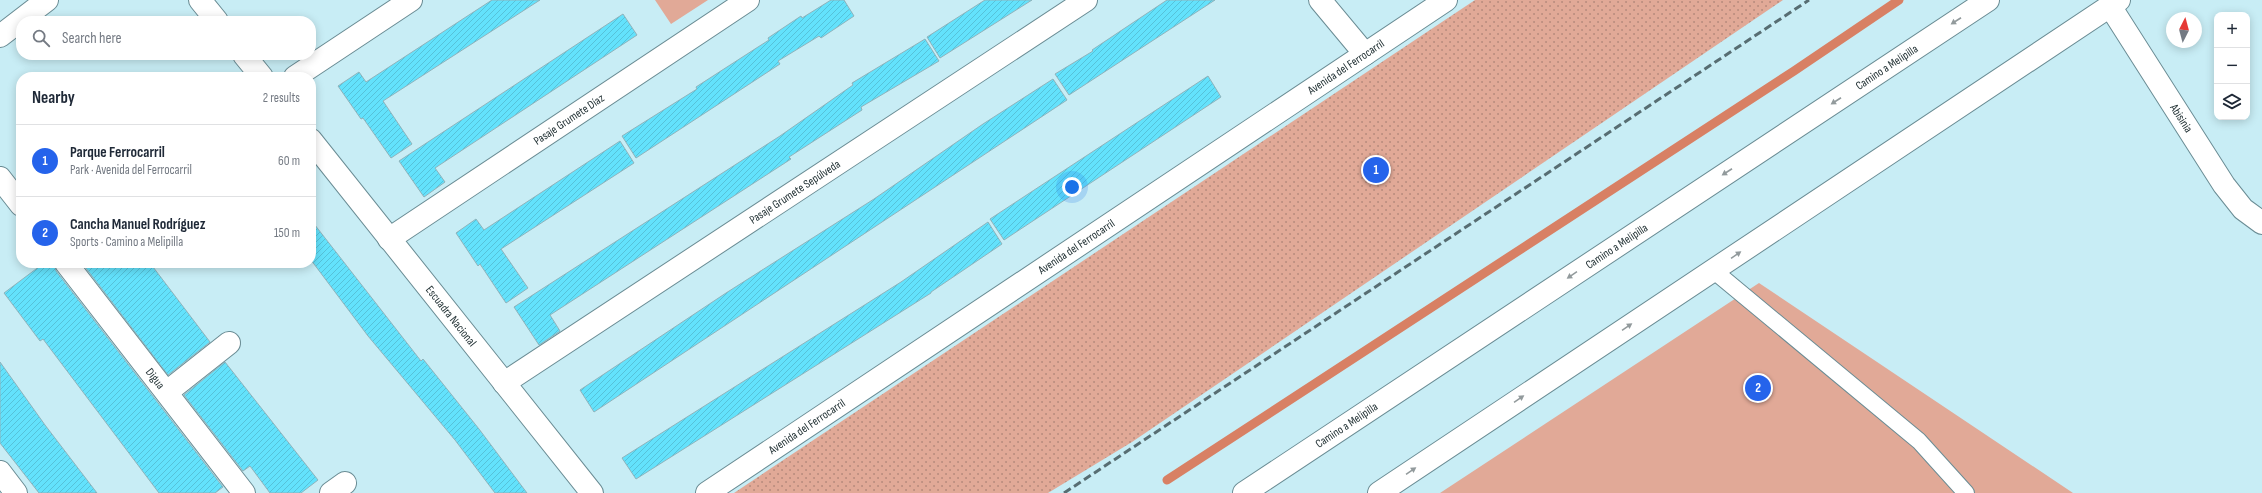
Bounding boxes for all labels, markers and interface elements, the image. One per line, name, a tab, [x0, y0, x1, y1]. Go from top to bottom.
north arrow	[2166, 12, 2202, 48]
map controls	[2214, 12, 2250, 120]
button: +	[2214, 12, 2250, 48]
search box	[16, 16, 316, 60]
one-way arrow	[1950, 18, 1962, 25]
icon: search	[30, 27, 52, 49]
text: Search here	[62, 29, 122, 48]
street label: Avenida del Ferrocarril	[1304, 36, 1387, 98]
street label: Camino a Melipilla	[1853, 41, 1921, 93]
button: −	[2214, 48, 2250, 84]
button: layers	[2214, 84, 2250, 120]
text: Nearby	[32, 88, 75, 108]
text: 2 results	[263, 90, 300, 106]
street label: Pasaje Grumete Díaz	[531, 90, 608, 148]
one-way arrow	[1830, 97, 1841, 104]
street label: Abisinia	[2166, 100, 2196, 136]
text: Parque Ferrocarril	[70, 143, 165, 162]
text: 1	[42, 153, 48, 169]
text: 60 m	[278, 153, 300, 169]
pin: 1	[1363, 155, 1389, 185]
street label: Pasaje Grumete Sepúlveda	[746, 156, 843, 227]
text: Park · Avenida del Ferrocarril	[70, 162, 192, 178]
one-way arrow	[1722, 168, 1732, 176]
your location	[1062, 177, 1082, 197]
text: Cancha Manuel Rodríguez	[70, 215, 205, 234]
street label: Avenida del Ferrocarril	[1034, 216, 1117, 278]
street label: Camino a Melipilla	[1583, 220, 1651, 272]
text: 2	[42, 225, 48, 241]
text: 150 m	[274, 225, 300, 241]
text: Sports · Camino a Melipilla	[70, 234, 183, 250]
one-way arrow	[1730, 251, 1741, 259]
one-way arrow	[1567, 271, 1577, 279]
street label: Escuadra Nacional	[422, 283, 480, 349]
one-way arrow	[1622, 323, 1633, 331]
street label: Digua	[143, 365, 168, 392]
pin: 2	[1745, 373, 1771, 403]
street label: Avenida del Ferrocarril	[765, 395, 848, 458]
one-way arrow	[1514, 395, 1524, 403]
street label: Camino a Melipilla	[1312, 399, 1381, 451]
one-way arrow	[1406, 467, 1416, 475]

